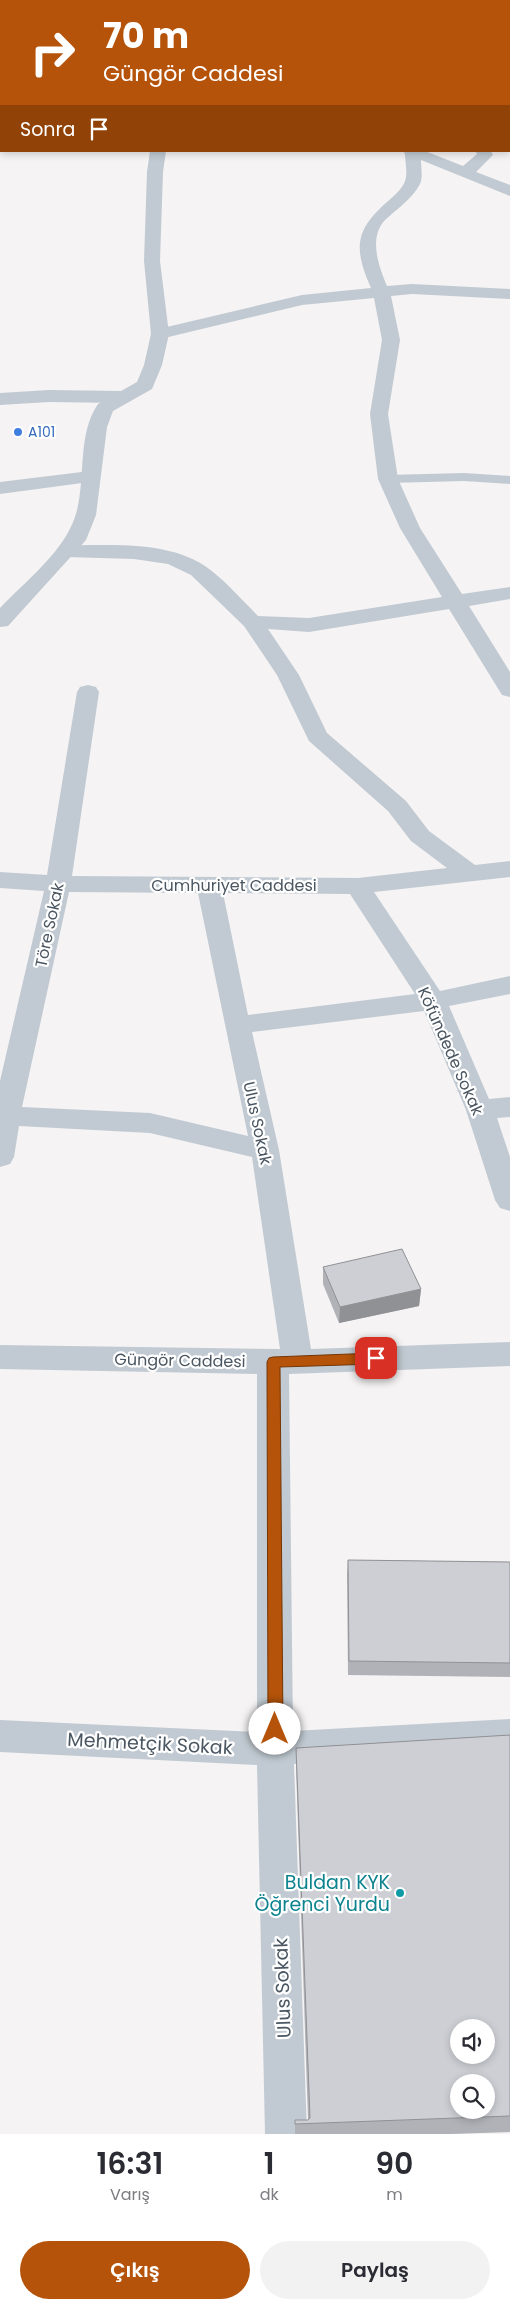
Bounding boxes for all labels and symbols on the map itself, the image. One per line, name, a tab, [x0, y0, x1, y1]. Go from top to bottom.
place label: A101	[28, 422, 55, 442]
marker: A101	[12, 426, 24, 438]
street label: Cumhuriyet Caddesi	[151, 874, 317, 897]
street label: Töre Sokak	[29, 880, 70, 970]
street label: Köfündede Sokak	[412, 983, 489, 1120]
street label: Ulus Sokak	[237, 1079, 278, 1168]
pin	[355, 1337, 397, 1379]
street label: Güngör Caddesi	[114, 1348, 246, 1373]
position arrow	[248, 1702, 300, 1754]
street label: Mehmetçik Sokak	[67, 1726, 233, 1761]
place label: Buldan KYK Öğrenci Yurdu	[255, 1869, 390, 1918]
marker: Buldan KYK Öğrenci Yurdu	[394, 1887, 406, 1899]
street label: Ulus Sokak	[267, 1937, 298, 2039]

